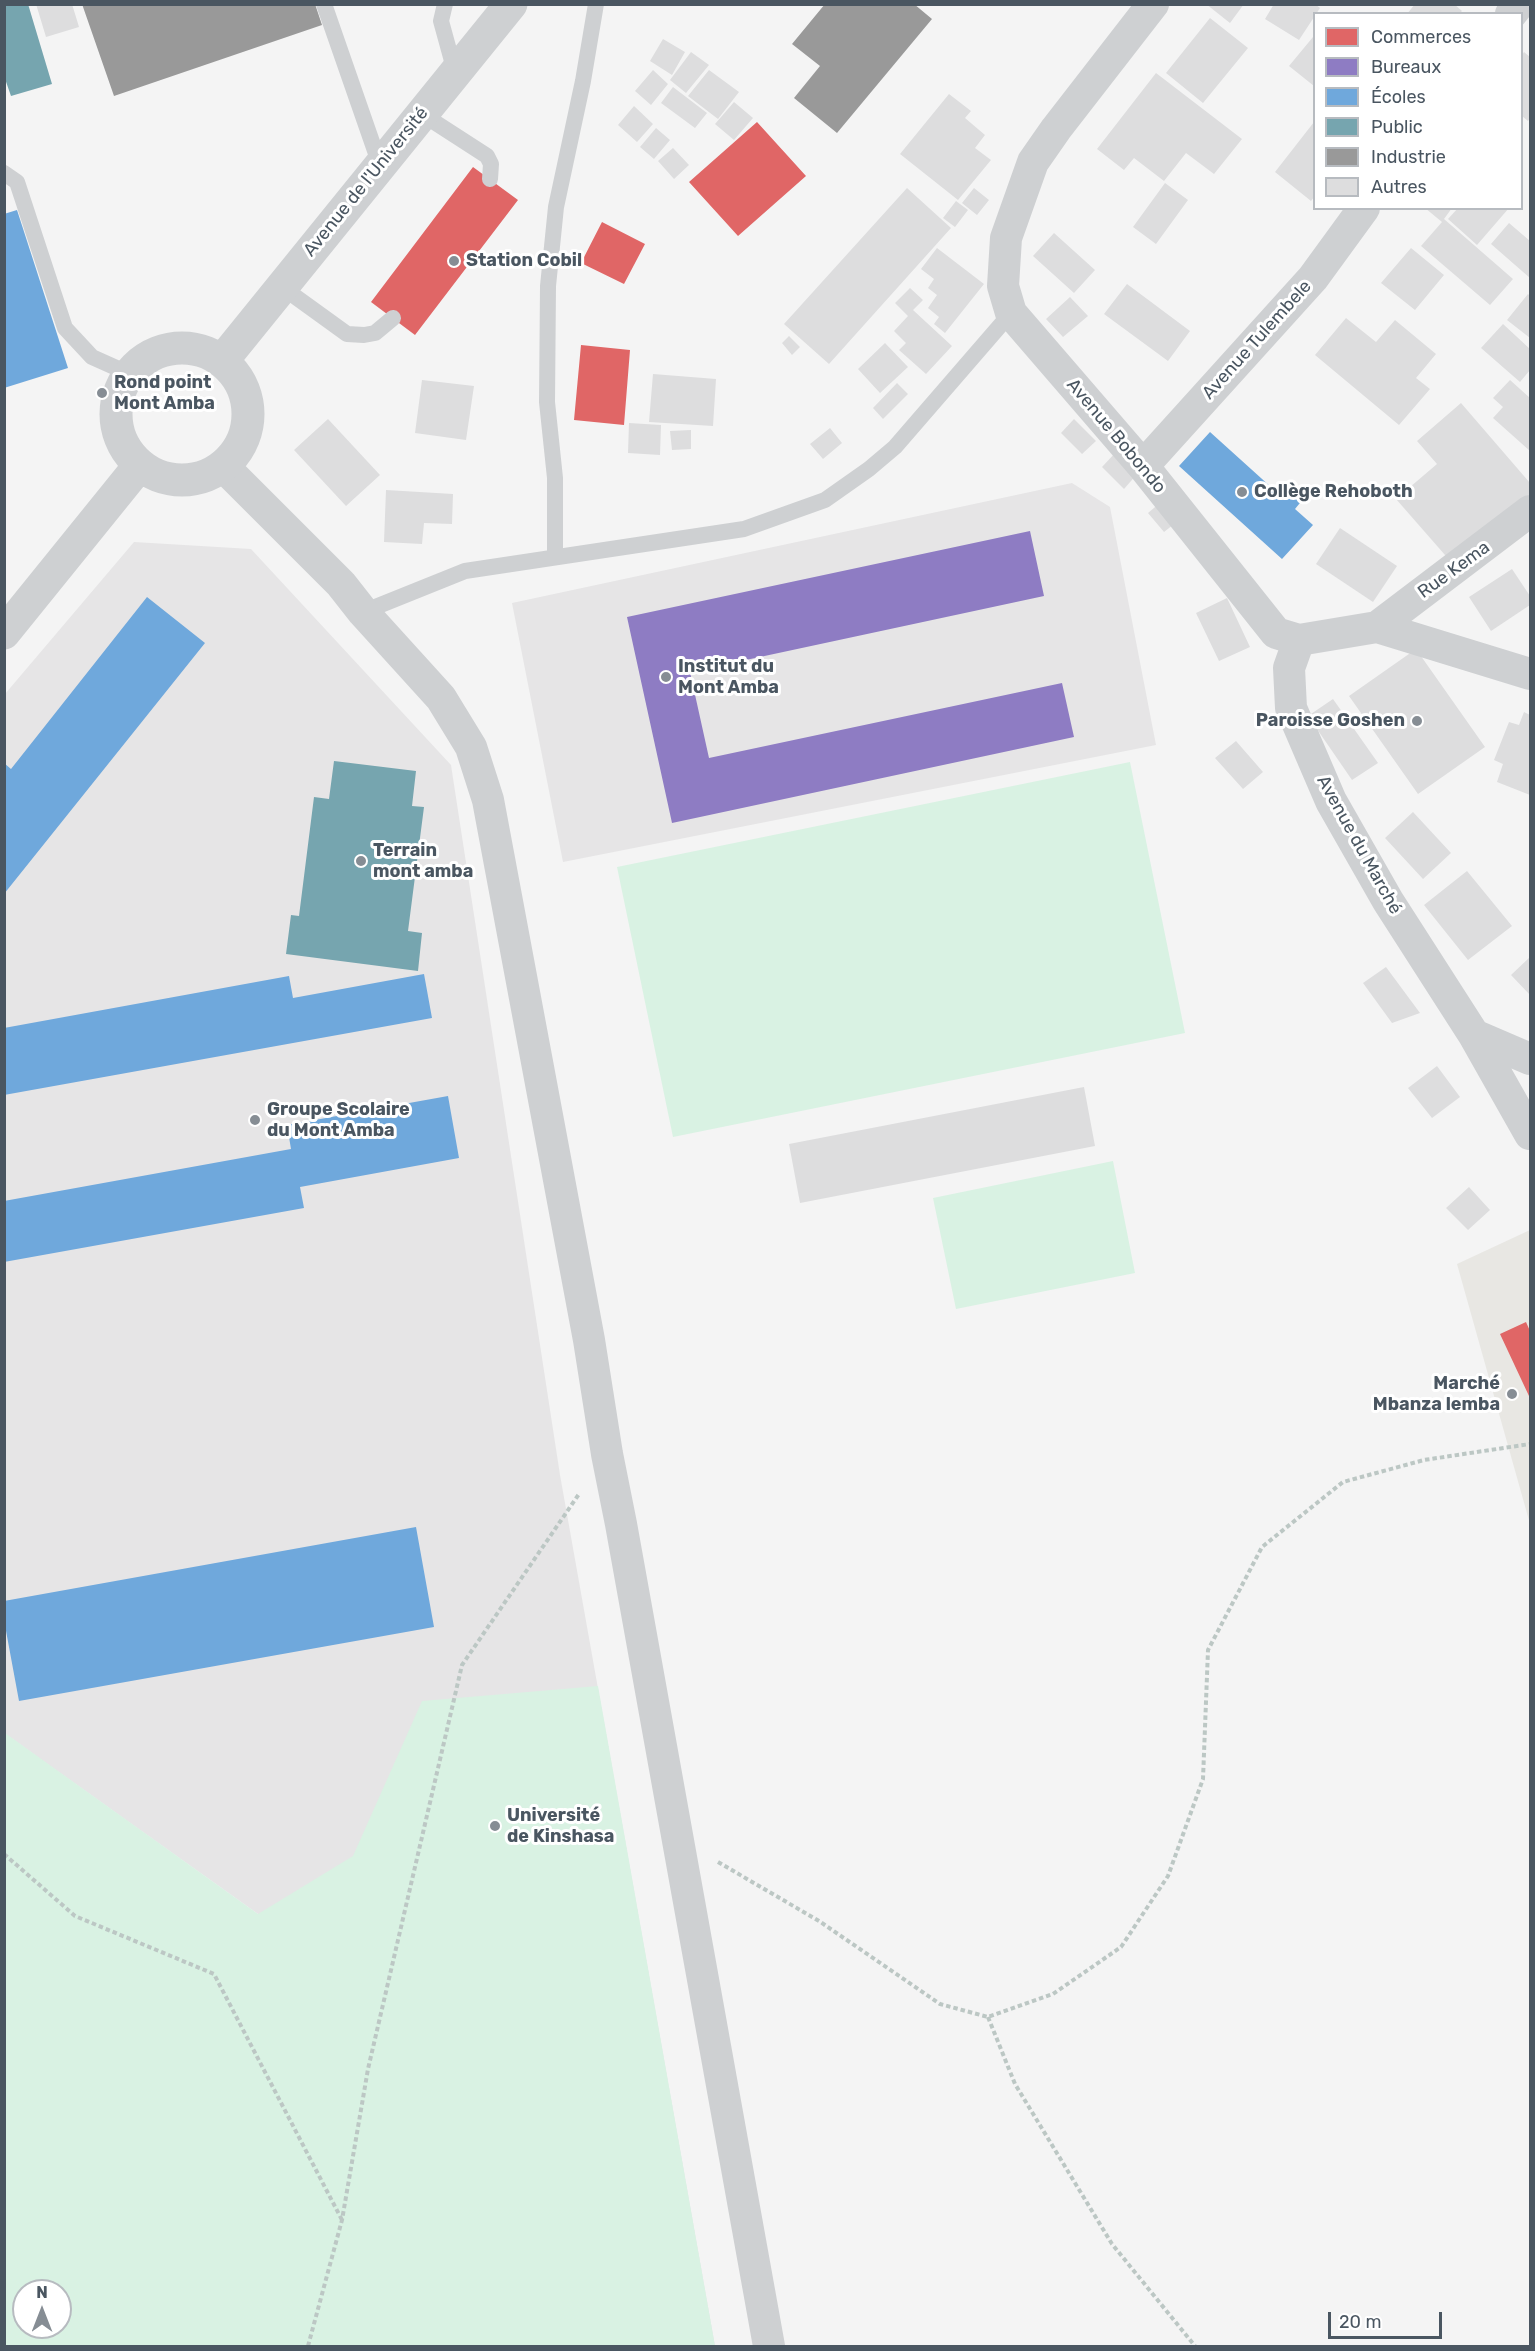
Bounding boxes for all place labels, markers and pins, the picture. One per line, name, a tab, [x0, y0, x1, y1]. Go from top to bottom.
place label: Station Cobil	[466, 250, 582, 272]
marker: Station Cobil	[447, 254, 461, 268]
place label: Rond point Mont Amba	[114, 372, 215, 415]
marker: Rond point Mont Amba	[95, 386, 109, 400]
place label: Collège Rehoboth	[1254, 481, 1413, 503]
marker: Collège Rehoboth	[1235, 485, 1249, 499]
place label: Institut du Mont Amba	[678, 656, 779, 698]
marker: Institut du Mont Amba	[659, 670, 673, 684]
place label: Paroisse Goshen	[1256, 710, 1405, 732]
marker: Paroisse Goshen	[1410, 714, 1424, 728]
place label: Terrain mont amba	[373, 840, 473, 882]
marker: Terrain mont amba	[354, 854, 368, 868]
place label: Groupe Scolaire du Mont Amba	[267, 1099, 410, 1142]
marker: Groupe Scolaire du Mont Amba	[248, 1113, 262, 1127]
place label: Marché Mbanza lemba	[1373, 1373, 1500, 1416]
marker: Marché Mbanza lemba	[1505, 1387, 1519, 1401]
place label: Université de Kinshasa	[507, 1805, 614, 1848]
marker: Université de Kinshasa	[488, 1819, 502, 1833]

